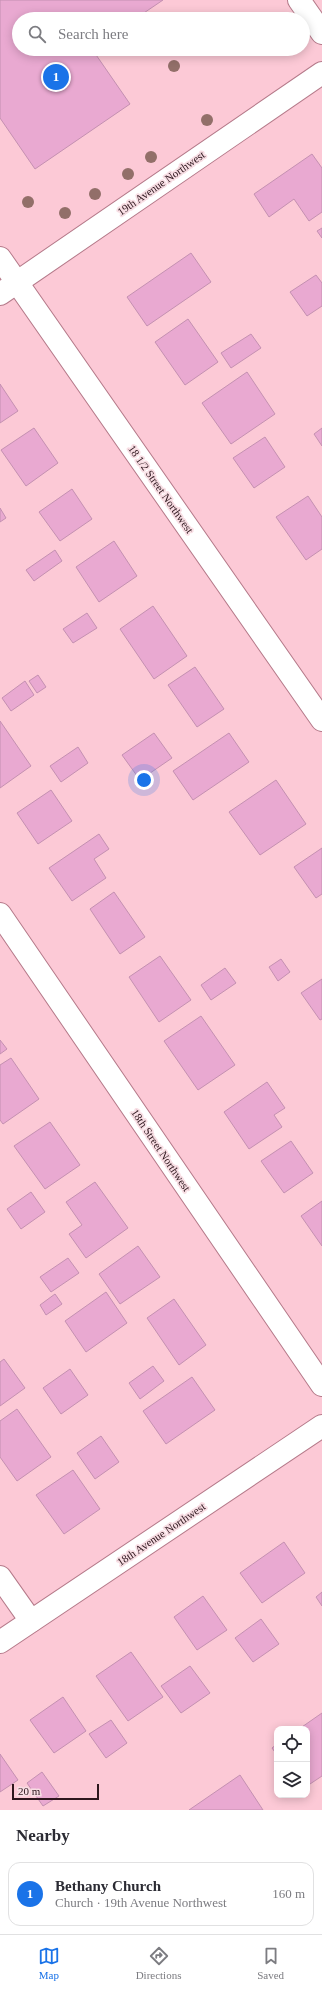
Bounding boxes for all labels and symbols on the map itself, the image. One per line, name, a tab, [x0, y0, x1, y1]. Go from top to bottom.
pin: 1	[43, 62, 69, 92]
street label: 19th Avenue Northwest	[115, 148, 207, 218]
street label: 18 1/2 Street Northwest	[126, 443, 196, 535]
your location	[134, 770, 154, 790]
street label: 18th Street Northwest	[129, 1107, 193, 1193]
street label: 18th Avenue Northwest	[115, 1500, 207, 1568]
scale bar	[12, 1782, 99, 1801]

